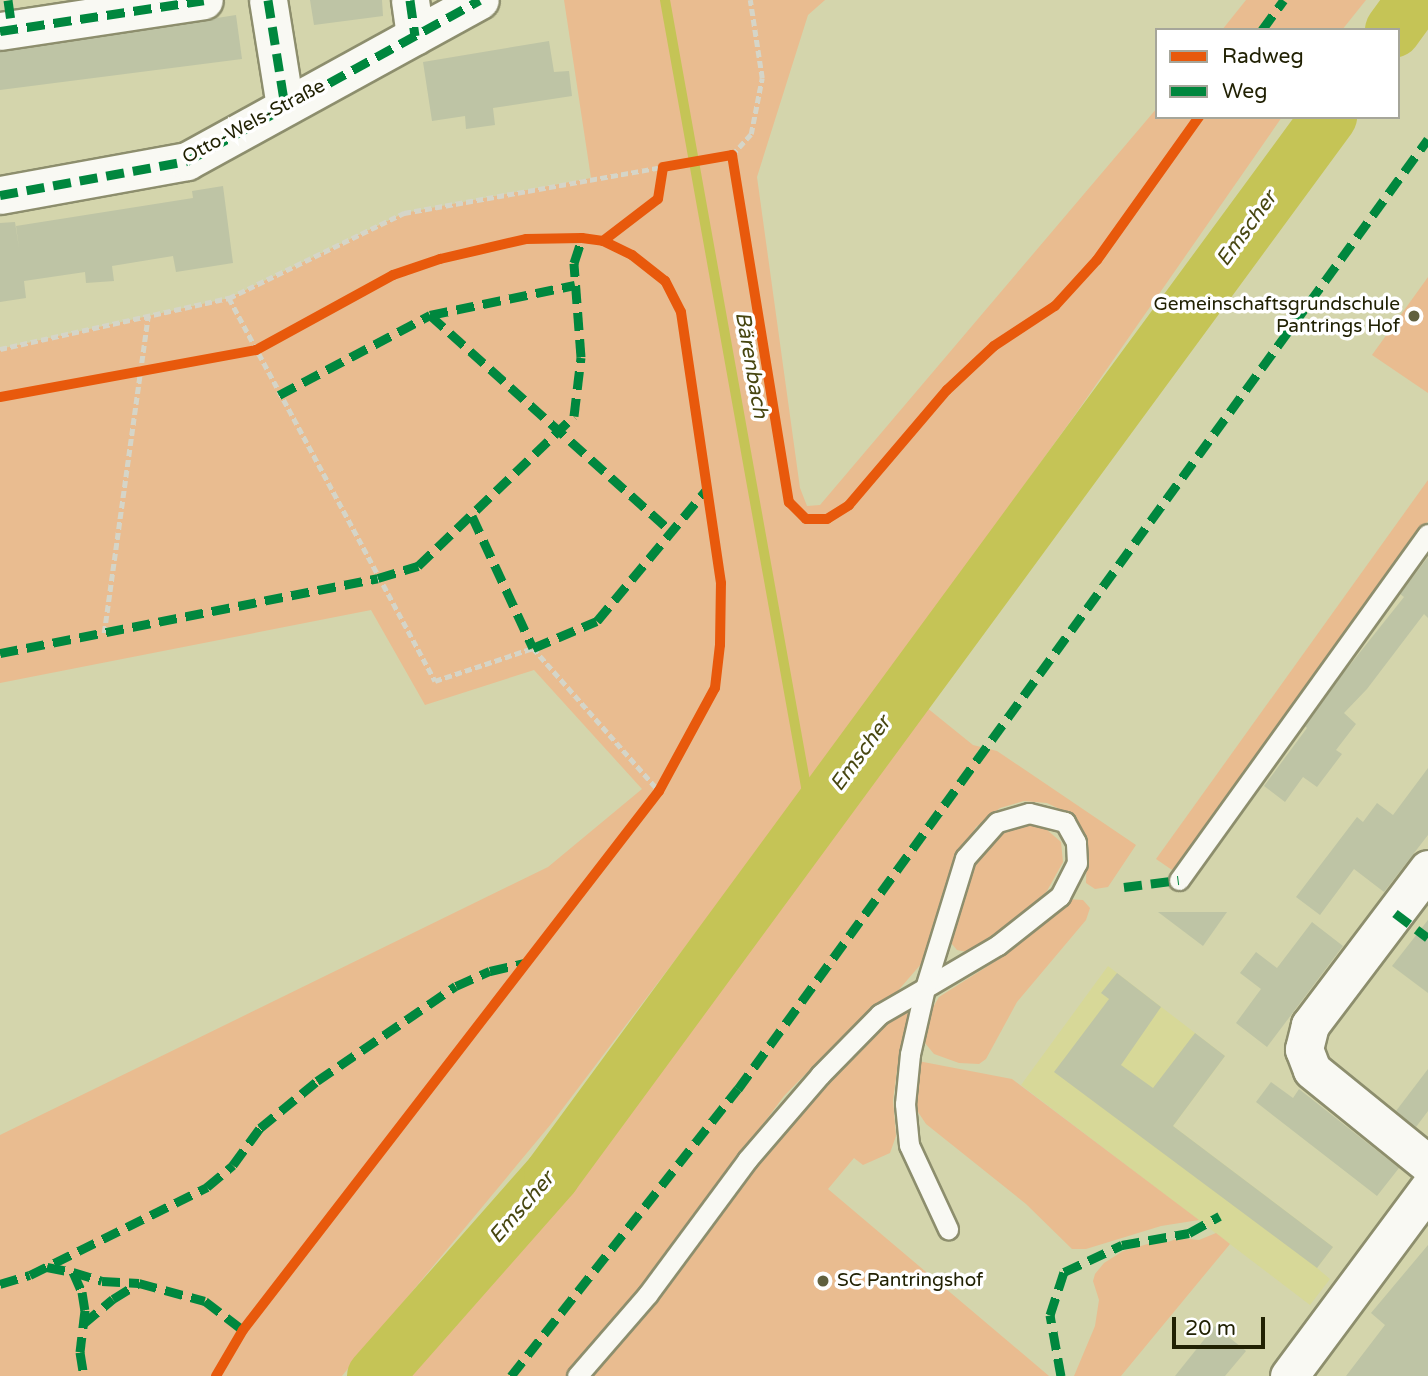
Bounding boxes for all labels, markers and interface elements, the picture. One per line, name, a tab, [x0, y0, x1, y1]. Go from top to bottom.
legend	[1155, 28, 1400, 119]
text: Radweg	[1222, 44, 1304, 69]
street label: Otto-Wels-Straße	[179, 75, 329, 169]
text: Weg	[1222, 79, 1267, 104]
water label: Emscher	[1211, 187, 1283, 271]
place label: Gemeinschaftsgrundschule Pantrings Hof	[1153, 294, 1400, 338]
marker: Gemeinschaftsgrundschule Pantrings Hof	[1406, 308, 1422, 324]
water label: Bärenbach	[729, 310, 773, 420]
water label: Emscher	[825, 712, 897, 796]
water label: Emscher	[484, 1167, 560, 1249]
place label: SC Pantringshof	[837, 1270, 983, 1292]
marker: SC Pantringshof	[815, 1273, 831, 1289]
scale bar	[1176, 1302, 1269, 1346]
text: 20 m	[1185, 1316, 1236, 1341]

